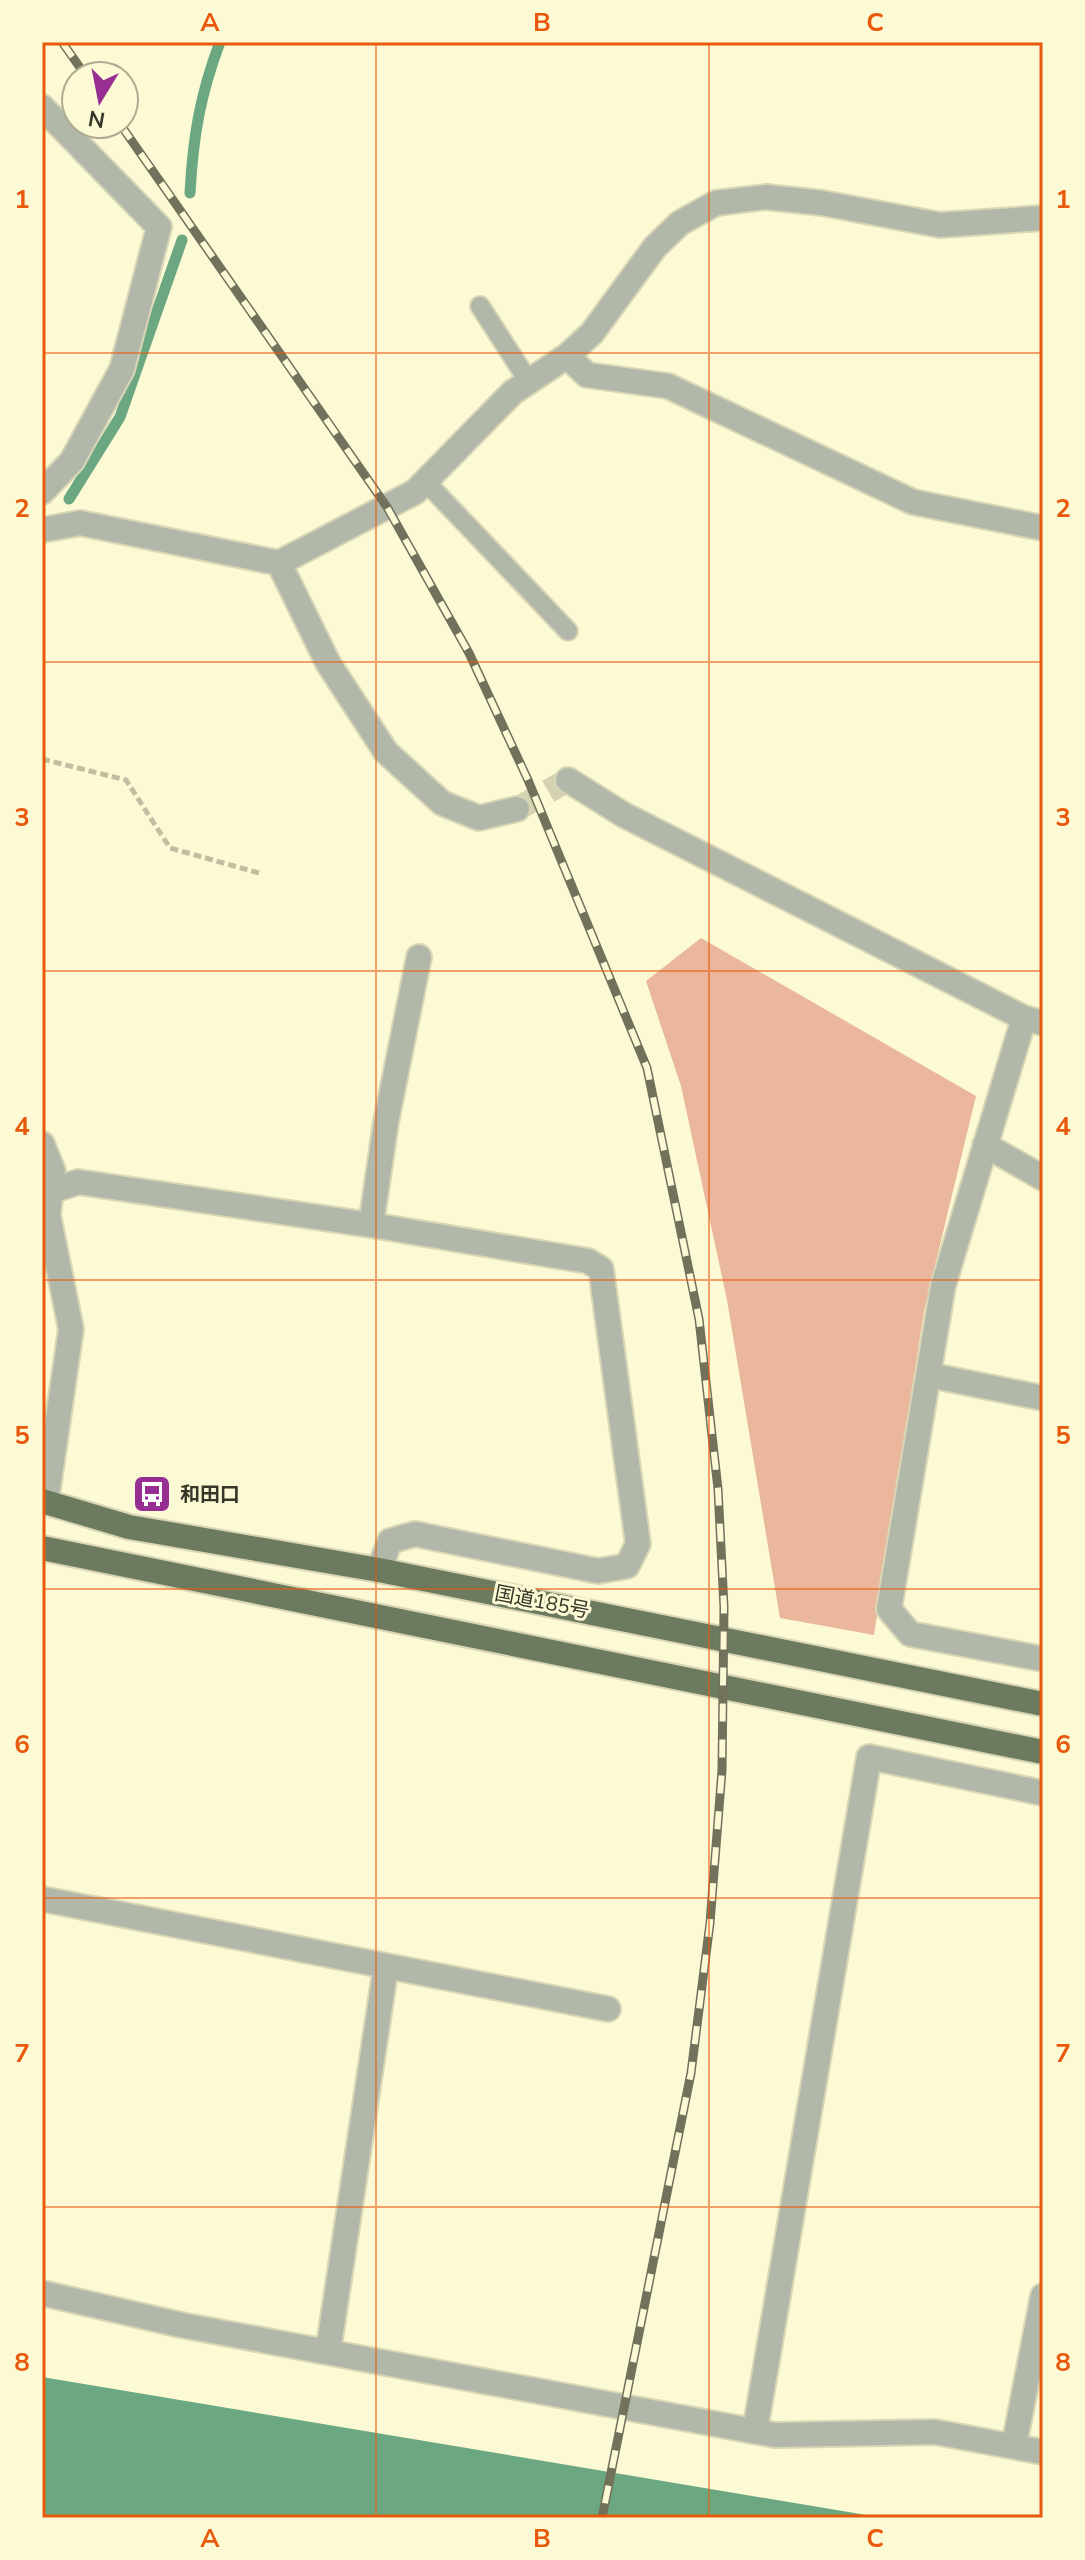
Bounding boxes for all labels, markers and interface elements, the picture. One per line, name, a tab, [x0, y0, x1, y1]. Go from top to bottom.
text: A	[200, 5, 220, 40]
text: B	[533, 5, 551, 40]
text: C	[866, 5, 884, 40]
north arrow	[60, 60, 140, 140]
text: N	[86, 103, 107, 135]
text: 1	[14, 182, 30, 217]
text: 1	[1055, 182, 1071, 217]
text: 2	[14, 491, 30, 526]
text: 2	[1055, 491, 1071, 526]
text: 3	[14, 800, 30, 835]
text: 3	[1055, 800, 1071, 835]
text: 4	[14, 1109, 30, 1144]
text: 4	[1055, 1109, 1071, 1144]
text: 5	[14, 1418, 30, 1453]
text: 5	[1055, 1418, 1071, 1453]
bus stop icon: 和田口	[131, 1473, 173, 1515]
place label: 和田口	[180, 1481, 240, 1508]
street label: 国道185号	[492, 1580, 592, 1624]
text: 6	[14, 1727, 30, 1762]
text: 6	[1055, 1727, 1071, 1762]
text: 7	[14, 2036, 30, 2071]
text: 7	[1055, 2036, 1071, 2071]
text: 8	[14, 2345, 30, 2380]
text: 8	[1055, 2345, 1071, 2380]
text: A	[200, 2521, 220, 2556]
text: B	[533, 2521, 551, 2556]
text: C	[866, 2521, 884, 2556]

